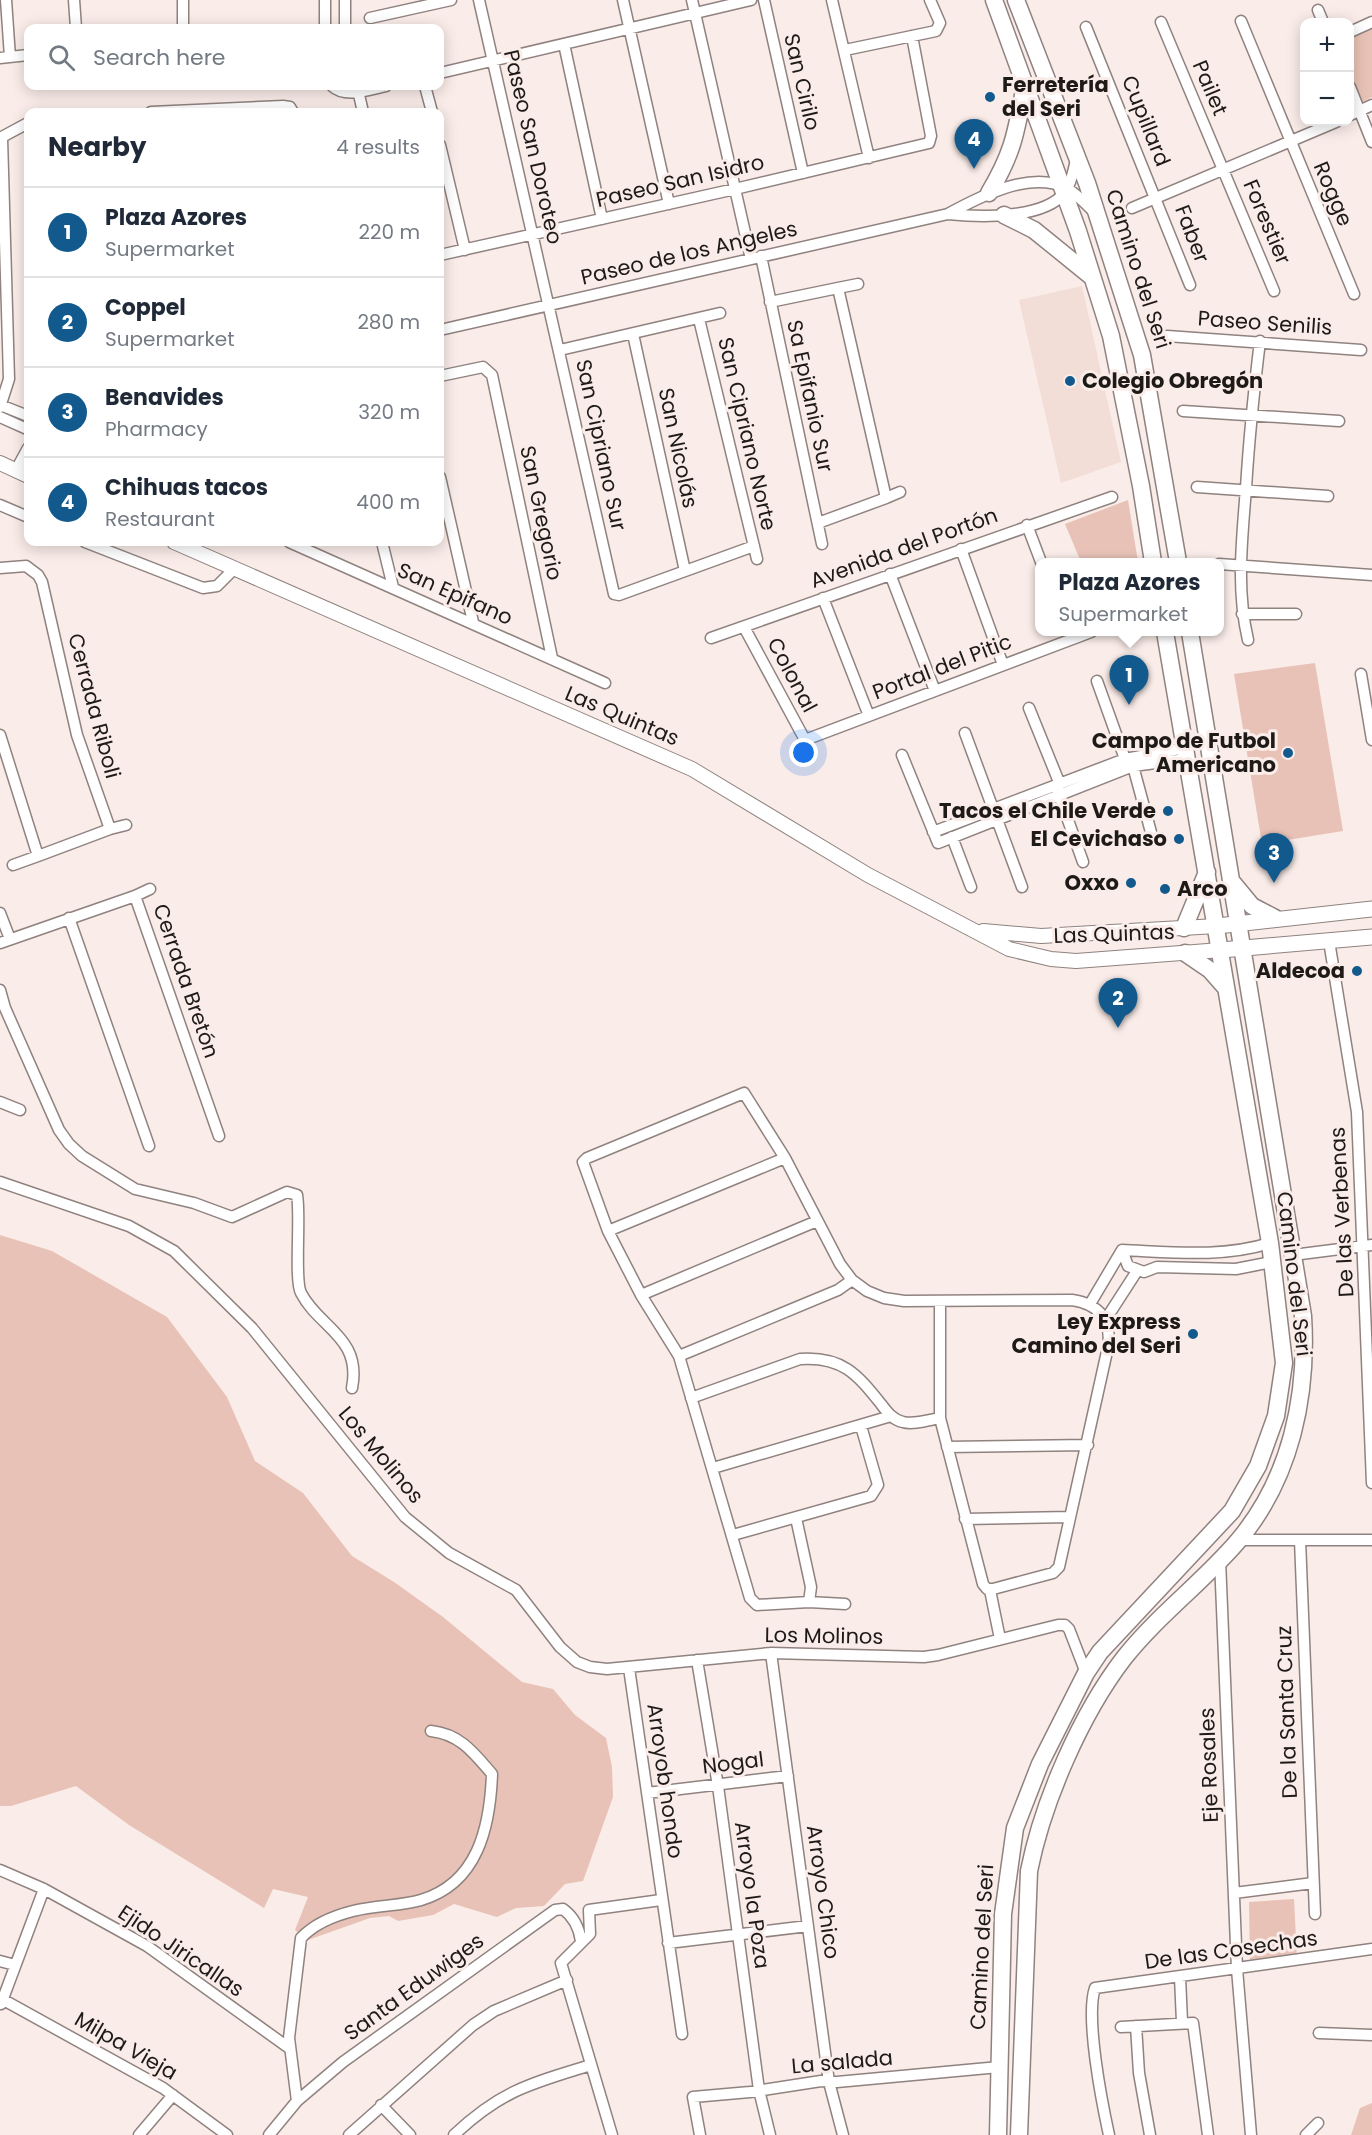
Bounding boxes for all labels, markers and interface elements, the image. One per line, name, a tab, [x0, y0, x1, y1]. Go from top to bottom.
map controls	[1300, 18, 1354, 126]
button: +	[1300, 18, 1354, 72]
search box	[24, 24, 444, 90]
street label: San Cirilo	[777, 31, 828, 133]
icon: search	[45, 41, 78, 74]
text: Search here	[93, 42, 226, 73]
street label: Paseo San Doroteo	[497, 47, 570, 247]
street label: Pailet	[1186, 56, 1235, 120]
place label: Ferretería del Seri	[1002, 70, 1109, 123]
street label: Cupillard	[1115, 71, 1178, 171]
button: −	[1300, 72, 1354, 126]
marker: Ferretería del Seri	[983, 90, 997, 104]
pin: 4	[954, 120, 994, 169]
text: Nearby	[48, 129, 146, 165]
text: 4 results	[336, 133, 420, 161]
street label: Paseo San Isidro	[593, 147, 767, 214]
street label: Rogge	[1307, 157, 1360, 231]
street label: Forestier	[1237, 175, 1298, 269]
street label: Camino del Seri	[1099, 185, 1178, 352]
street label: Faber	[1168, 201, 1217, 267]
text: Plaza Azores	[105, 202, 247, 233]
street label: Paseo de los Angeles	[578, 213, 800, 292]
text: 1	[64, 218, 71, 246]
text: 220 m	[359, 218, 420, 246]
text: Supermarket	[105, 235, 234, 263]
text: Coppel	[105, 292, 186, 323]
street label: Paseo Senilis	[1197, 303, 1333, 342]
text: 2	[62, 308, 73, 336]
text: 280 m	[357, 308, 420, 336]
street label: Sa Epifanio Sur	[780, 317, 841, 475]
text: Supermarket	[105, 325, 234, 353]
street label: San Cipriano Norte	[711, 334, 784, 533]
street label: San Cipriano Sur	[569, 357, 634, 533]
place label: Colegio Obregón	[1082, 366, 1263, 395]
marker: Colegio Obregón	[1063, 374, 1077, 388]
text: Benavides	[105, 382, 224, 413]
street label: San Nicolás	[652, 385, 705, 511]
text: 3	[61, 398, 74, 426]
text: 320 m	[358, 398, 420, 426]
text: Pharmacy	[105, 415, 208, 443]
street label: San Gregorio	[513, 443, 570, 583]
text: Chihuas tacos	[105, 472, 268, 503]
text: 4	[61, 488, 74, 516]
text: 400 m	[356, 488, 420, 516]
street label: Avenida del Portón	[806, 500, 1002, 595]
text: Restaurant	[105, 505, 215, 533]
street label: San Epifano	[393, 555, 518, 632]
popup	[1035, 558, 1224, 636]
text: Plaza Azores	[1058, 567, 1201, 598]
text: Supermarket	[1058, 600, 1188, 628]
street label: Portal del Pitic	[868, 627, 1016, 706]
street label: Cerrada Riboli	[61, 630, 128, 782]
street label: Colonal	[761, 632, 824, 717]
pin: 1	[1110, 656, 1148, 705]
street label: Las Quintas	[561, 679, 684, 753]
place label: Campo de Futbol Americano	[1092, 726, 1276, 779]
your location	[789, 738, 818, 767]
marker: Campo de Futbol Americano	[1281, 746, 1295, 760]
place label: Tacos el Chile Verde	[939, 796, 1156, 825]
marker: Tacos el Chile Verde	[1161, 804, 1175, 818]
place label: El Cevichaso	[1031, 824, 1167, 853]
marker: El Cevichaso	[1172, 832, 1186, 846]
pin: 3	[1254, 834, 1294, 883]
place label: Oxxo	[1064, 868, 1119, 897]
place label: Arco	[1177, 874, 1228, 903]
marker: Oxxo	[1124, 876, 1138, 890]
marker: Arco	[1158, 882, 1172, 896]
street label: Cerrada Bretón	[146, 900, 226, 1062]
street label: Las Quintas	[1053, 917, 1175, 950]
place label: Aldecoa	[1256, 956, 1345, 985]
marker: Aldecoa	[1350, 964, 1364, 978]
pin: 2	[1098, 978, 1138, 1028]
street label: De las Verbenas	[1323, 1126, 1360, 1298]
street label: Camino del Seri	[1270, 1190, 1319, 1358]
place label: Ley Express Camino del Seri	[1011, 1307, 1181, 1360]
marker: Ley Express Camino del Seri	[1186, 1327, 1200, 1341]
street label: Los Molinos	[332, 1400, 431, 1509]
street label: Los Molinos	[764, 1620, 884, 1651]
street label: De la Santa Cruz	[1269, 1625, 1304, 1799]
street label: Arroyob hondo	[640, 1702, 691, 1860]
street label: Eje Rosales	[1192, 1707, 1225, 1823]
street label: Nogal	[701, 1744, 765, 1781]
street label: Arroyo la Poza	[728, 1819, 777, 1970]
street label: Arroyo Chico	[800, 1823, 847, 1961]
street label: Camino del Seri	[963, 1863, 1000, 2031]
street label: Ejido Jiricallas	[113, 1898, 250, 2003]
street label: De las Cosechas	[1143, 1923, 1319, 1976]
street label: Santa Eduwiges	[338, 1926, 490, 2047]
street label: Milpa Vieja	[70, 2004, 183, 2087]
street label: La salada	[790, 2043, 894, 2080]

